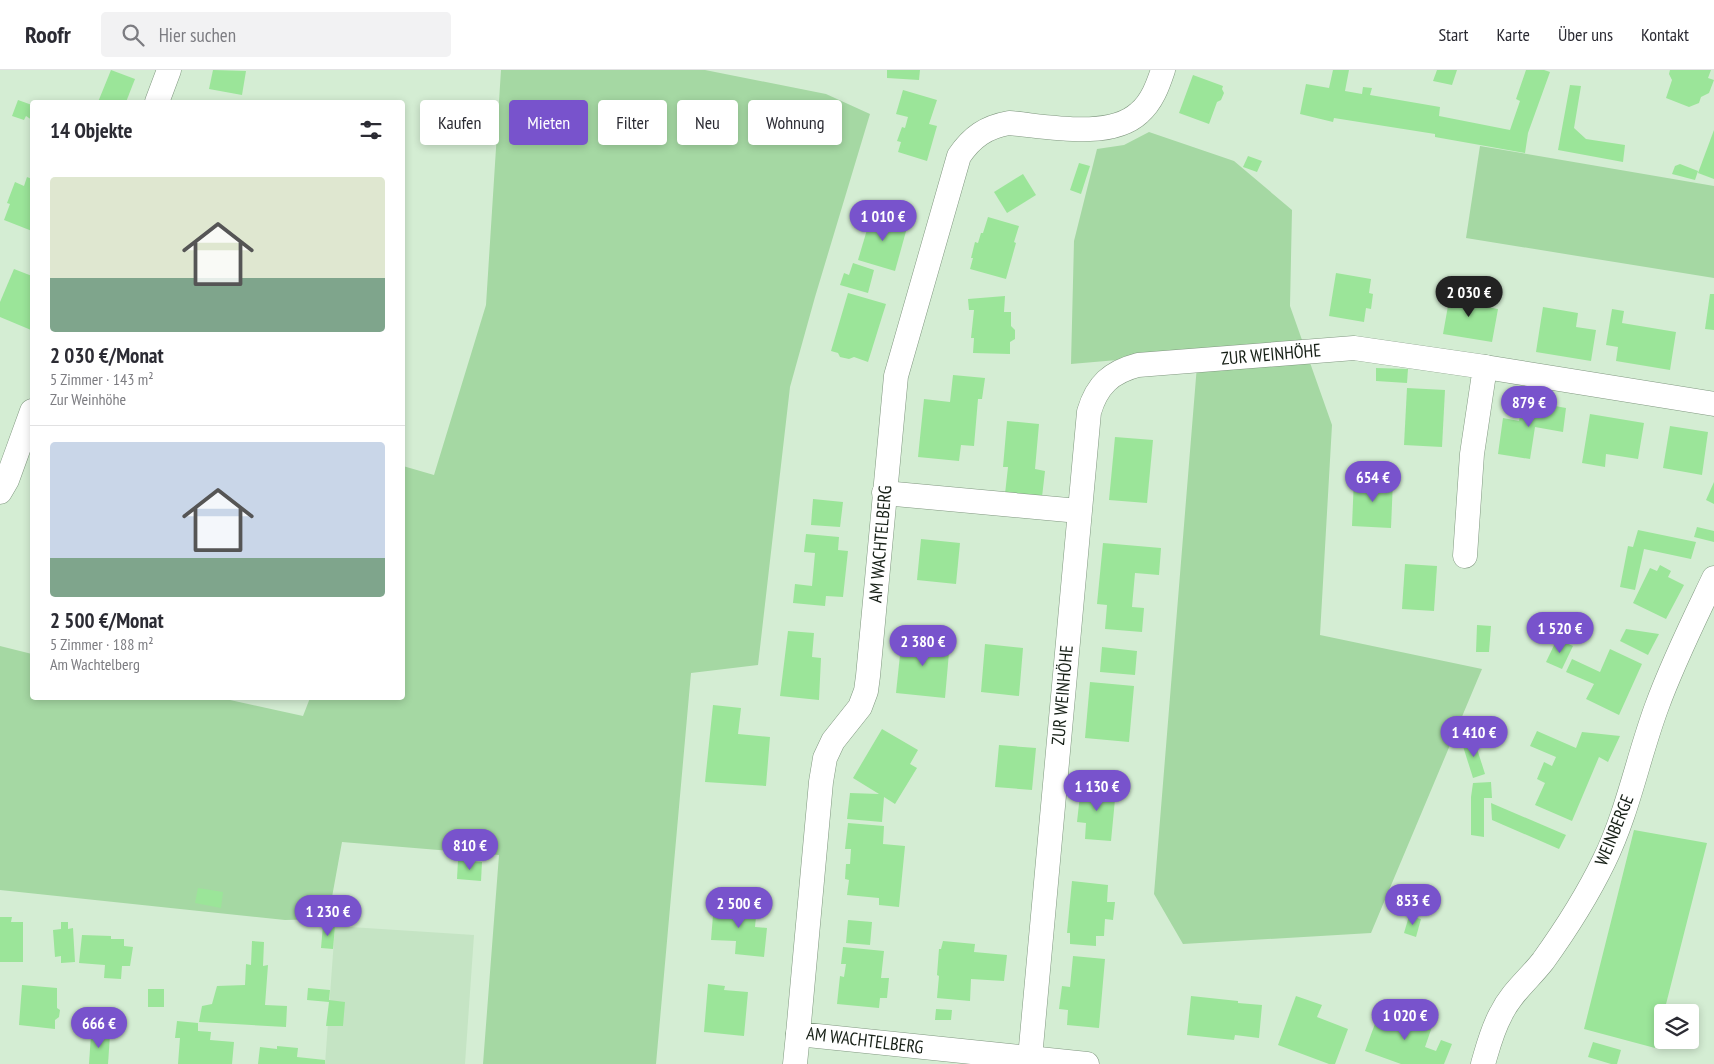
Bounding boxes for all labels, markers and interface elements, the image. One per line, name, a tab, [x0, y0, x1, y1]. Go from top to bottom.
search box	[101, 12, 451, 57]
text: Roofr	[25, 19, 71, 50]
icon: search	[119, 21, 147, 49]
text: Hier suchen	[159, 23, 236, 47]
text: Start	[1438, 23, 1469, 46]
text: Karte	[1497, 23, 1530, 46]
text: Über uns	[1558, 23, 1613, 46]
text: Kontakt	[1641, 23, 1689, 46]
chip: Kaufen	[420, 100, 499, 145]
chip: Mieten	[509, 100, 588, 145]
chip: Filter	[598, 100, 667, 145]
chip: Neu	[677, 100, 738, 145]
chip: Wohnung	[748, 100, 842, 145]
icon: filters	[357, 116, 385, 144]
text: 14 Objekte	[50, 117, 133, 144]
pin: 1 010 €	[837, 200, 929, 242]
text: 1 010 €	[861, 206, 905, 226]
icon: home	[173, 209, 263, 299]
pin: 2 030 €	[1423, 276, 1515, 318]
text: 2 030 €	[1447, 282, 1491, 302]
street label: ZUR WEINHÖHE	[1220, 338, 1322, 370]
text: 2 030 €/Monat	[50, 342, 164, 369]
text: 5 Zimmer · 143 m²	[50, 369, 154, 389]
pin: 879 €	[1494, 386, 1564, 428]
text: Zur Weinhöhe	[50, 389, 126, 409]
text: 879 €	[1512, 392, 1546, 412]
pin: 654 €	[1338, 460, 1408, 503]
text: 654 €	[1356, 467, 1390, 487]
icon: home	[173, 475, 263, 565]
street label: AM WACHTELBERG	[863, 484, 897, 604]
text: 2 500 €/Monat	[50, 607, 164, 634]
pin: 1 520 €	[1514, 612, 1606, 654]
text: 1 520 €	[1538, 618, 1582, 638]
pin: 2 380 €	[877, 624, 969, 667]
text: 2 380 €	[901, 631, 945, 651]
text: 5 Zimmer · 188 m²	[50, 634, 154, 654]
street label: ZUR WEINHÖHE	[1046, 644, 1078, 746]
text: Am Wachtelberg	[50, 654, 140, 674]
pin: 1 410 €	[1428, 716, 1520, 758]
text: 1 410 €	[1452, 722, 1496, 742]
pin: 1 130 €	[1051, 770, 1143, 812]
text: 1 130 €	[1075, 776, 1119, 796]
street label: WEINBERGE	[1589, 791, 1639, 869]
pin: 810 €	[435, 828, 505, 871]
text: 810 €	[453, 835, 487, 855]
pin: 853 €	[1378, 884, 1448, 926]
pin: 2 500 €	[693, 886, 785, 929]
text: 853 €	[1396, 890, 1430, 910]
text: 2 500 €	[717, 893, 761, 913]
pin: 1 230 €	[282, 894, 374, 937]
text: 1 230 €	[306, 901, 350, 921]
pin: 1 020 €	[1359, 998, 1451, 1041]
map controls	[1654, 1004, 1699, 1049]
button: layers	[1654, 1004, 1699, 1049]
text: 1 020 €	[1383, 1005, 1427, 1025]
pin: 666 €	[64, 1006, 134, 1049]
text: 666 €	[82, 1013, 116, 1033]
street label: AM WACHTELBERG	[805, 1021, 925, 1059]

